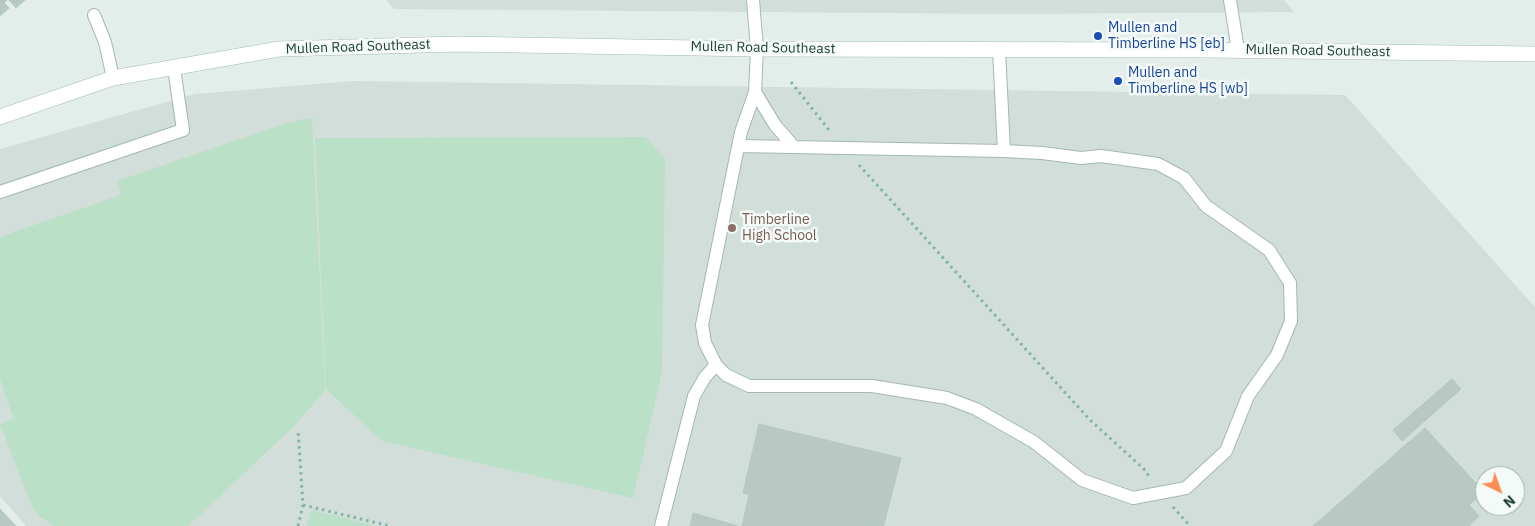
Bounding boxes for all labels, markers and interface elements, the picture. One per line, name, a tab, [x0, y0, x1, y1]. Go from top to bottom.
place label: Mullen and Timberline HS [eb]	[1108, 20, 1225, 52]
marker: Mullen and Timberline HS [eb]	[1092, 30, 1104, 42]
street label: Mullen Road Southeast	[285, 36, 431, 58]
street label: Mullen Road Southeast	[690, 38, 836, 58]
street label: Mullen Road Southeast	[1245, 41, 1391, 61]
place label: Mullen and Timberline HS [wb]	[1128, 65, 1248, 98]
marker: Mullen and Timberline HS [wb]	[1112, 75, 1124, 87]
place label: Timberline High School	[742, 212, 817, 244]
marker: Timberline High School	[726, 222, 738, 234]
north arrow	[1475, 466, 1525, 516]
text: N	[1500, 491, 1519, 511]

